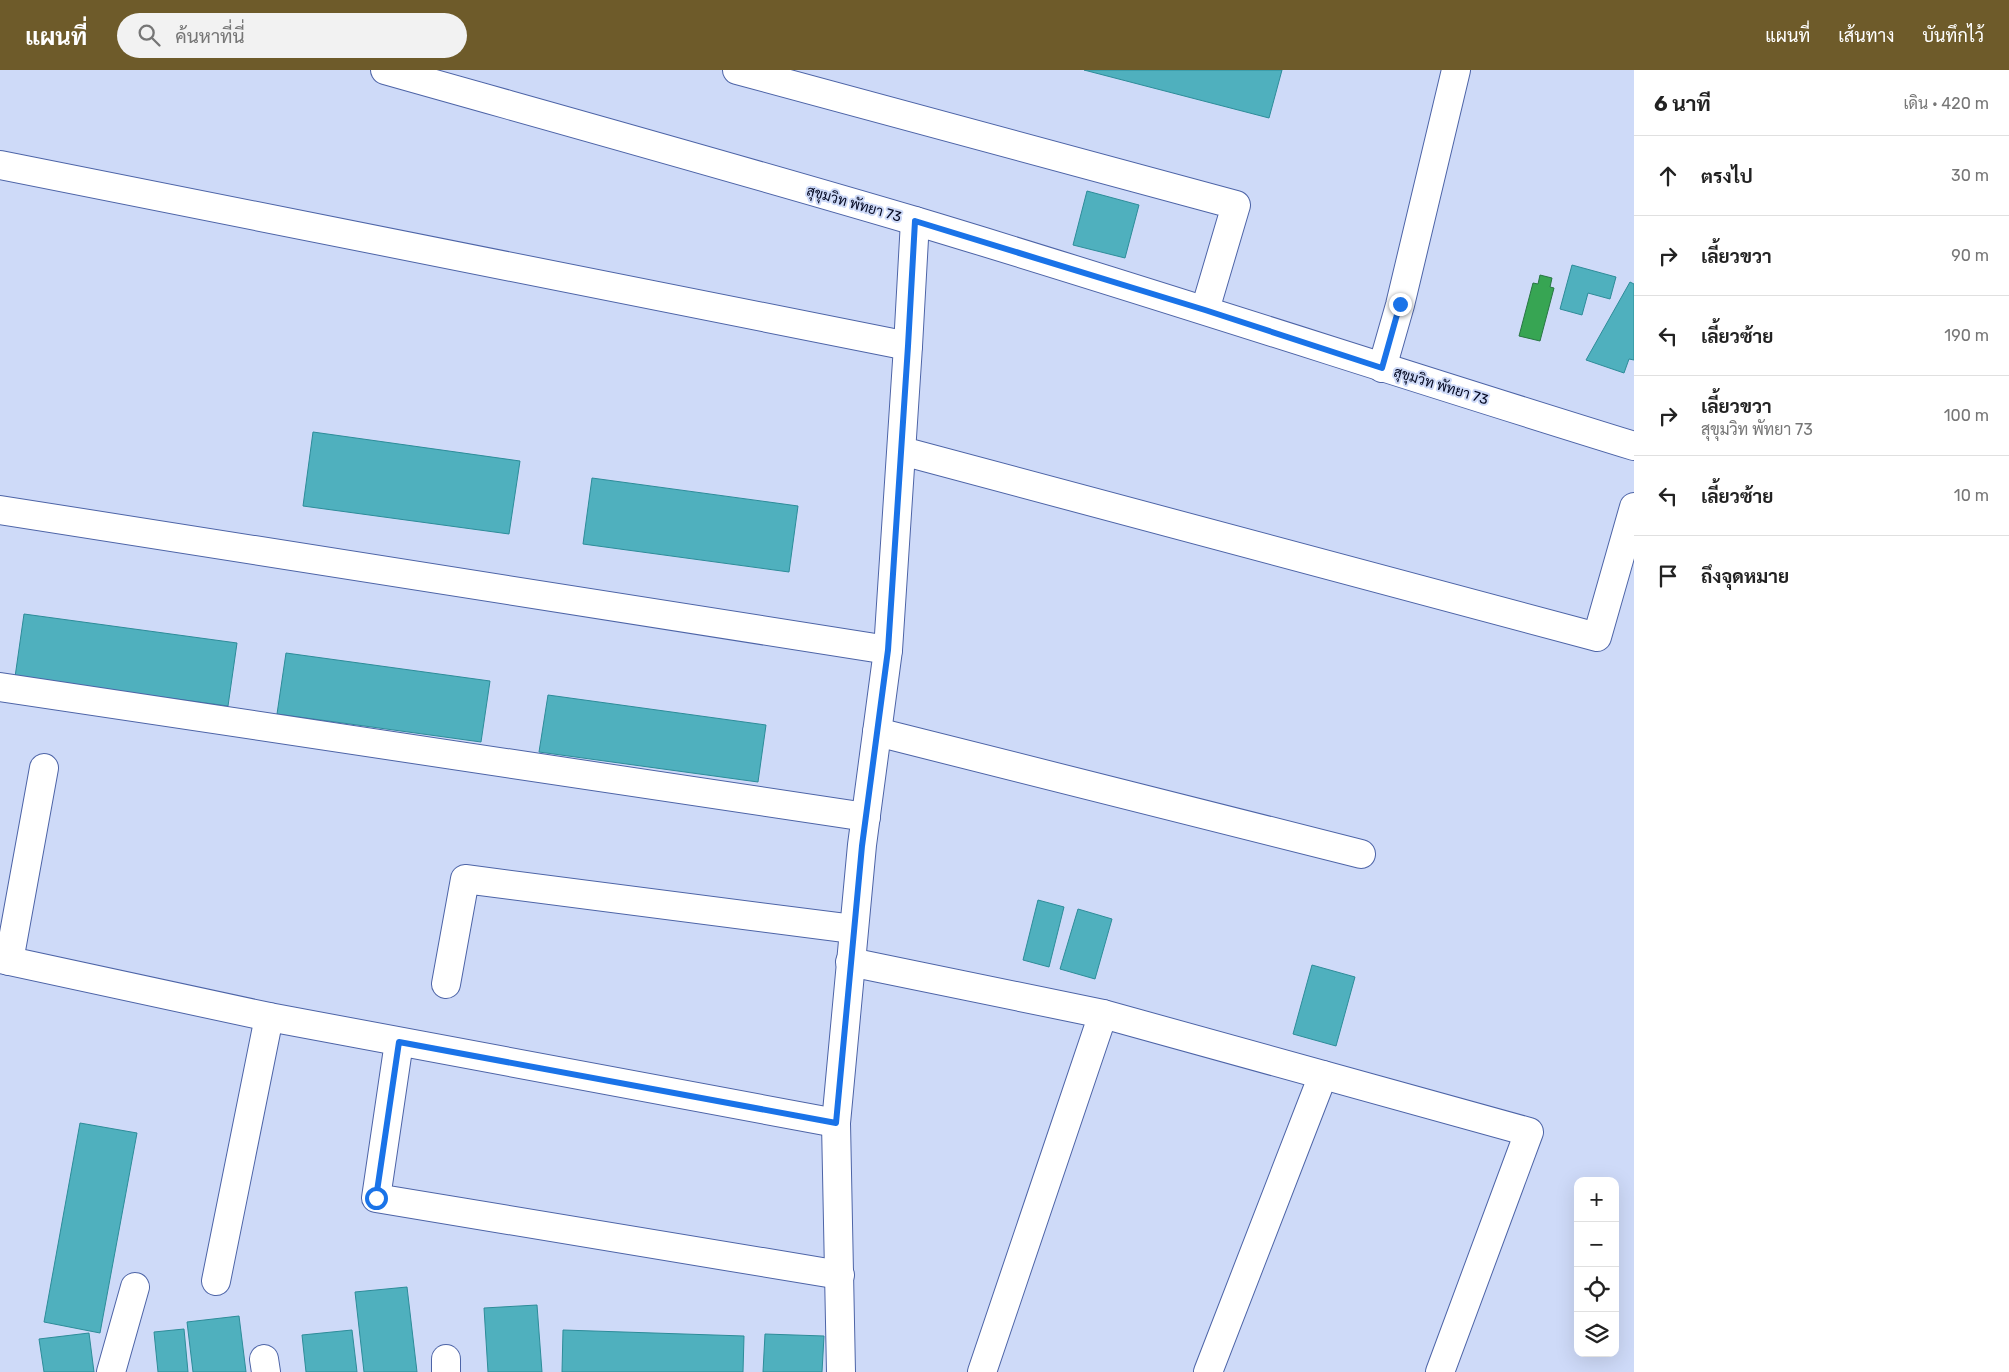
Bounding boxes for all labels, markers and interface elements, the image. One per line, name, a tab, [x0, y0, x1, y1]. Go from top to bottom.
search box	[117, 13, 467, 58]
icon: search	[135, 21, 163, 49]
text: แผนที่	[25, 23, 87, 51]
text: ค้นหาที่นี่	[175, 25, 245, 48]
text: แผนที่	[1765, 25, 1810, 47]
text: เส้นทาง	[1838, 25, 1894, 47]
text: บันทึกไว้	[1922, 25, 1984, 47]
text: 6 นาที	[1654, 91, 1711, 116]
text: เดิน · 420 m	[1904, 94, 1989, 113]
icon: ahead	[1654, 162, 1682, 190]
text: ตรงไป	[1701, 165, 1753, 188]
text: 30 m	[1951, 166, 1989, 185]
street label: สุขุมวิท พัทยา 73	[804, 182, 903, 227]
icon: right	[1654, 242, 1682, 270]
text: เลี้ยวขวา	[1701, 245, 1772, 268]
text: 90 m	[1951, 246, 1989, 265]
route end	[1389, 293, 1412, 316]
icon: left	[1654, 322, 1682, 350]
text: เลี้ยวซ้าย	[1701, 325, 1773, 348]
text: 190 m	[1944, 326, 1989, 345]
street label: สุขุมวิท พัทยา 73	[1391, 364, 1490, 409]
text: เลี้ยวขวา	[1701, 395, 1772, 418]
icon: right	[1654, 402, 1682, 430]
text: 100 m	[1944, 406, 1989, 425]
text: สุขุมวิท พัทยา 73	[1701, 420, 1813, 439]
icon: left	[1654, 482, 1682, 510]
text: เลี้ยวซ้าย	[1701, 485, 1773, 508]
text: 10 m	[1954, 486, 1989, 505]
icon: arrive	[1654, 562, 1682, 590]
text: ถึงจุดหมาย	[1701, 565, 1789, 588]
map controls	[1574, 1177, 1619, 1357]
button: +	[1574, 1177, 1619, 1222]
route start	[365, 1187, 388, 1210]
button: −	[1574, 1222, 1619, 1267]
button: locate	[1574, 1267, 1619, 1312]
button: layers	[1574, 1312, 1619, 1357]

